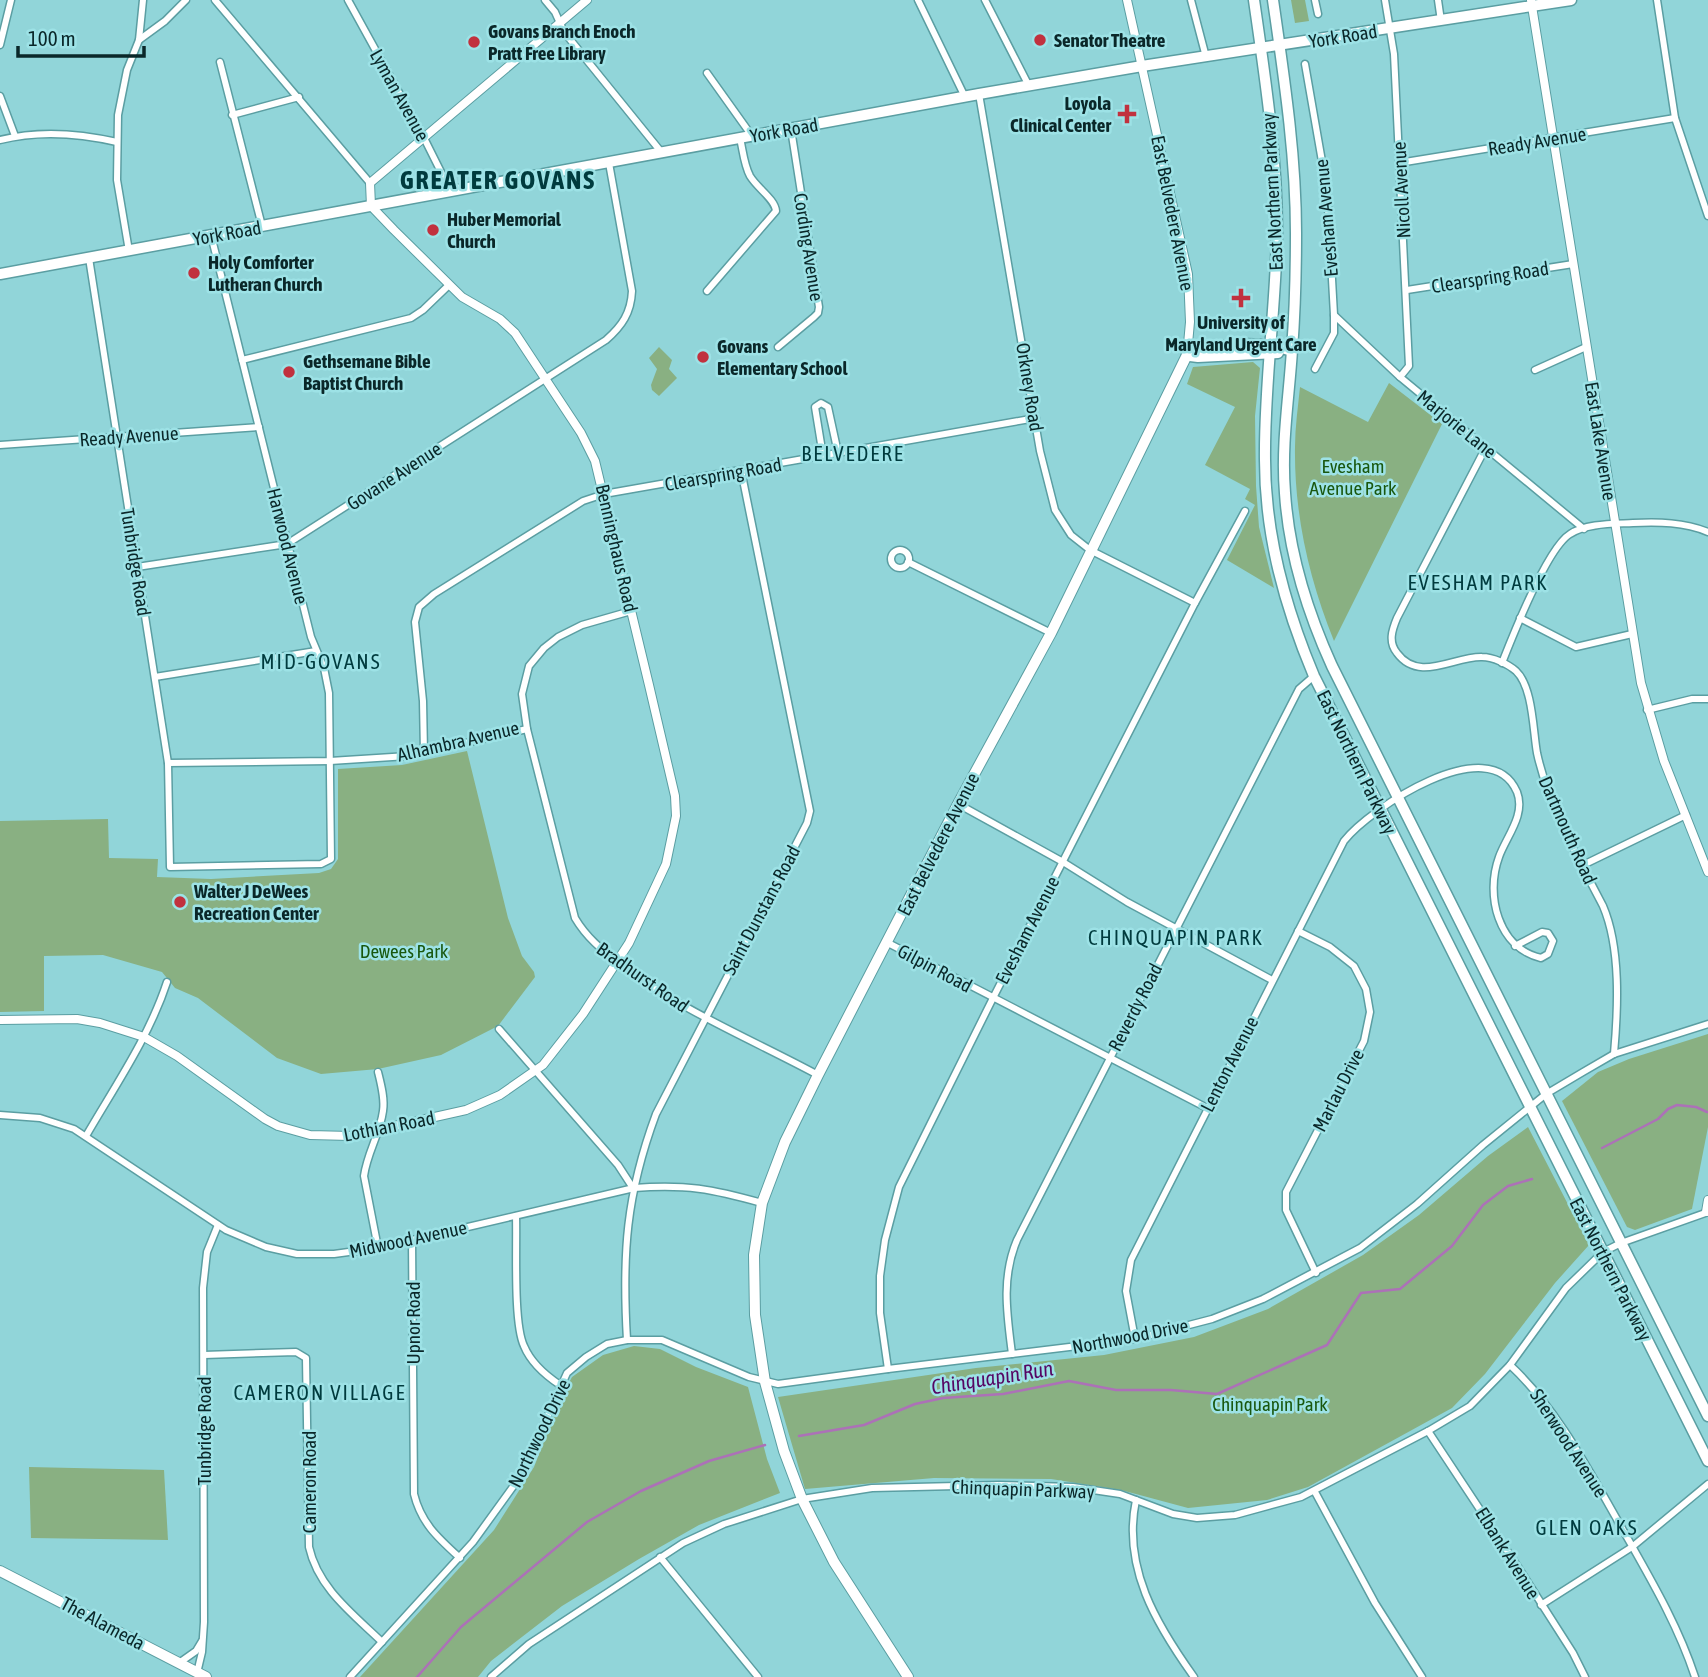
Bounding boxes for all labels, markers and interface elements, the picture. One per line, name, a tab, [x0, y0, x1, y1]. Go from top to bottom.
scale bar	[18, 14, 144, 58]
place label: Govans Branch Enoch Pratt Free Library	[488, 20, 635, 64]
street label: York Road	[1307, 20, 1379, 52]
text: 100 m	[28, 26, 76, 50]
place label: Senator Theatre	[1054, 29, 1166, 51]
marker: Senator Theatre	[1032, 32, 1048, 48]
marker: Govans Branch Enoch Pratt Free Library	[466, 34, 482, 50]
street label: Lyman Avenue	[366, 45, 434, 145]
place label: Loyola Clinical Center	[1010, 92, 1111, 136]
marker: Loyola Clinical Center	[1117, 104, 1137, 124]
street label: York Road	[748, 113, 820, 147]
street label: East Northern Parkway	[1257, 113, 1287, 271]
street label: Ready Avenue	[1486, 122, 1588, 160]
street label: East Belvedere Avenue	[1147, 134, 1199, 292]
street label: Nicoll Avenue	[1387, 141, 1415, 239]
street label: Evesham Avenue	[1310, 158, 1342, 278]
district label: GREATER GOVANS	[400, 165, 596, 195]
street label: Cording Avenue	[790, 191, 828, 303]
place label: Huber Memorial Church	[447, 208, 562, 252]
street label: York Road	[191, 216, 263, 250]
marker: Huber Memorial Church	[425, 222, 441, 238]
place label: Holy Comforter Lutheran Church	[208, 251, 323, 295]
street label: Clearspring Road	[1430, 257, 1550, 297]
marker: Holy Comforter Lutheran Church	[186, 265, 202, 281]
marker: University of Maryland Urgent Care	[1231, 288, 1251, 308]
place label: University of Maryland Urgent Care	[1165, 311, 1317, 355]
place label: Govans Elementary School	[717, 335, 849, 379]
street label: Orkney Road	[1012, 341, 1048, 433]
marker: Govans Elementary School	[695, 349, 711, 365]
place label: Gethsemane Bible Baptist Church	[303, 350, 431, 394]
marker: Gethsemane Bible Baptist Church	[281, 364, 297, 380]
street label: East Lake Avenue	[1581, 380, 1621, 502]
street label: Marjorie Lane	[1413, 385, 1501, 463]
street label: Ready Avenue	[79, 422, 179, 450]
street label: Govane Avenue	[343, 437, 445, 515]
district label: BELVEDERE	[801, 441, 905, 465]
street label: Clearspring Road	[663, 453, 783, 495]
park label: Evesham Avenue Park	[1310, 455, 1397, 499]
street label: Benninghaus Road	[592, 482, 642, 614]
street label: Harwood Avenue	[263, 486, 313, 606]
street label: Tunbridge Road	[117, 506, 155, 618]
district label: EVESHAM PARK	[1408, 570, 1548, 594]
district label: MID-GOVANS	[261, 649, 382, 673]
street label: East Northern Parkway	[1313, 686, 1401, 838]
street label: Alhambra Avenue	[395, 716, 521, 766]
street label: East Belvedere Avenue	[892, 769, 984, 919]
street label: Dartmouth Road	[1534, 773, 1602, 887]
street label: Saint Dunstans Road	[718, 842, 804, 978]
street label: Evesham Avenue	[990, 872, 1064, 988]
place label: Walter J DeWees Recreation Center	[193, 880, 319, 924]
marker: Walter J DeWees Recreation Center	[172, 894, 188, 910]
district label: CHINQUAPIN PARK	[1088, 925, 1264, 949]
street label: Bradhurst Road	[593, 937, 693, 1017]
street label: Gilpin Road	[894, 939, 976, 997]
park label: Dewees Park	[360, 940, 449, 962]
street label: Reverdy Road	[1104, 959, 1166, 1055]
street label: Lenton Avenue	[1196, 1013, 1262, 1115]
street label: Marlau Drive	[1308, 1045, 1368, 1135]
street label: Lothian Road	[342, 1106, 436, 1146]
street label: East Northern Parkway	[1565, 1194, 1657, 1344]
street label: Midwood Avenue	[347, 1216, 469, 1262]
street label: Upnor Road	[402, 1282, 424, 1364]
street label: Northwood Drive	[1070, 1314, 1190, 1358]
water label: Chinquapin Run	[929, 1356, 1055, 1398]
street label: Northwood Drive	[503, 1375, 575, 1491]
street label: Tunbridge Road	[193, 1376, 215, 1486]
district label: CAMERON VILLAGE	[234, 1380, 406, 1404]
street label: Sherwood Avenue	[1526, 1385, 1612, 1501]
park label: Chinquapin Park	[1212, 1393, 1328, 1415]
street label: Cameron Road	[298, 1431, 320, 1533]
street label: Chinquapin Parkway	[951, 1476, 1095, 1502]
street label: Elbank Avenue	[1471, 1503, 1545, 1603]
district label: GLEN OAKS	[1535, 1515, 1639, 1539]
street label: The Alameda	[57, 1592, 149, 1654]

